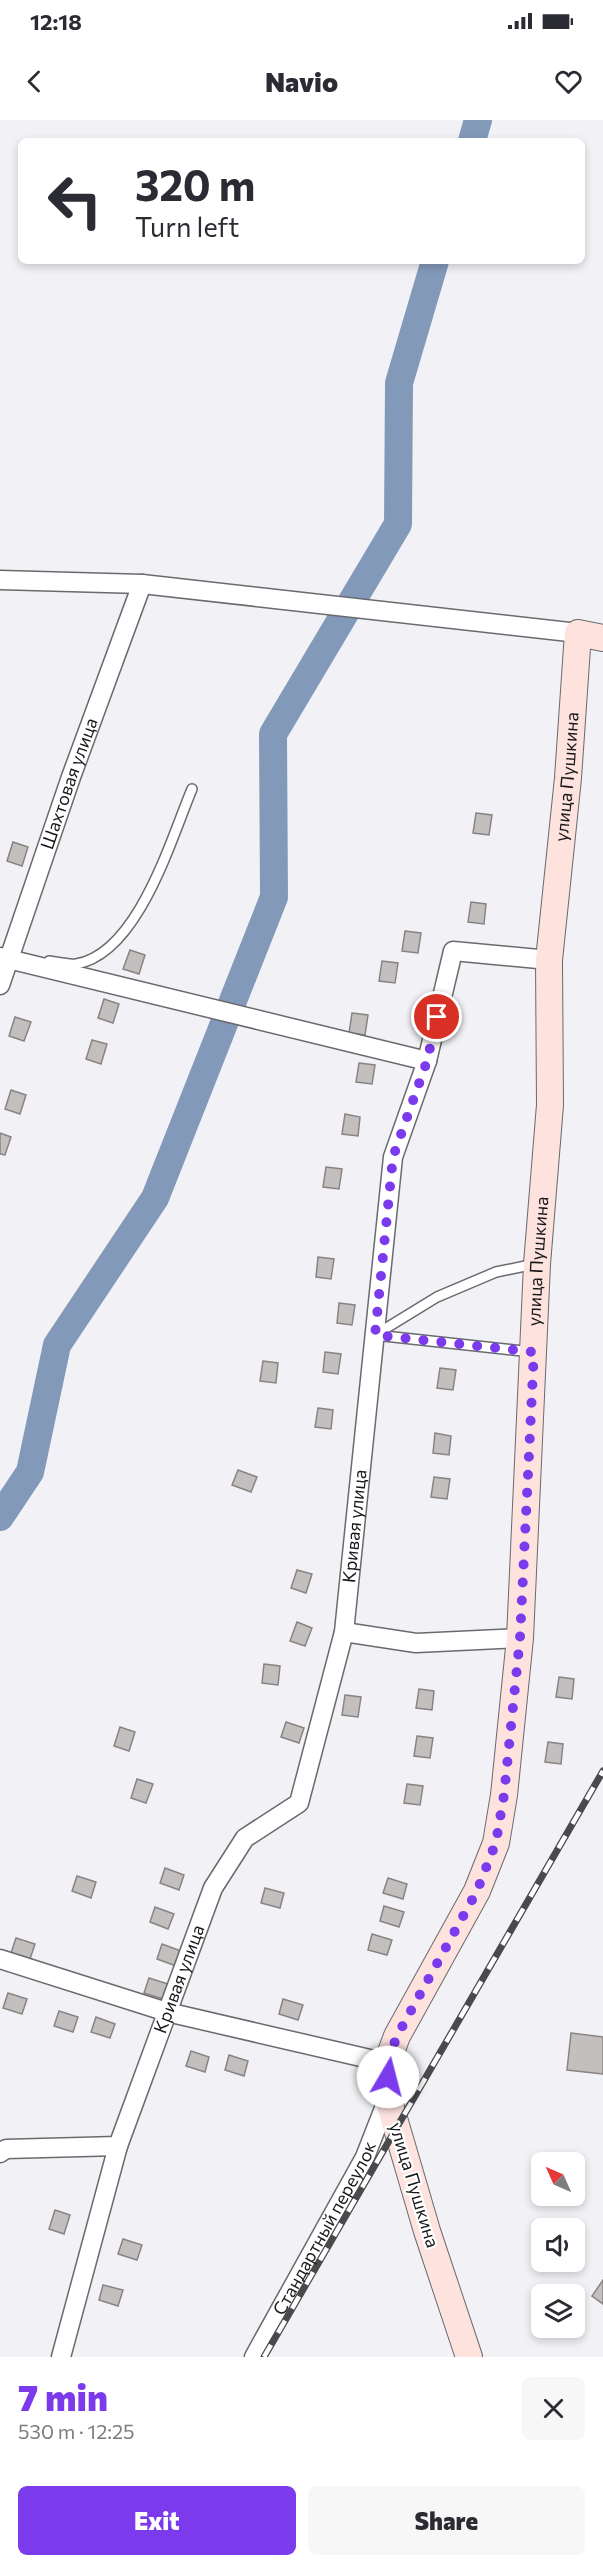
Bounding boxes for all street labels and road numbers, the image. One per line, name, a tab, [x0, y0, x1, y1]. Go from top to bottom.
street label: улица Пушкина	[549, 711, 583, 843]
street label: Шахтовая улица	[35, 714, 102, 852]
street label: улица Пушкина	[522, 1196, 552, 1327]
street label: Кривая улица	[337, 1468, 371, 1584]
street label: Кривая улица	[148, 1922, 209, 2036]
street label: улица Пушкина	[385, 2119, 444, 2250]
street label: Стандартный переулок	[267, 2138, 380, 2319]

